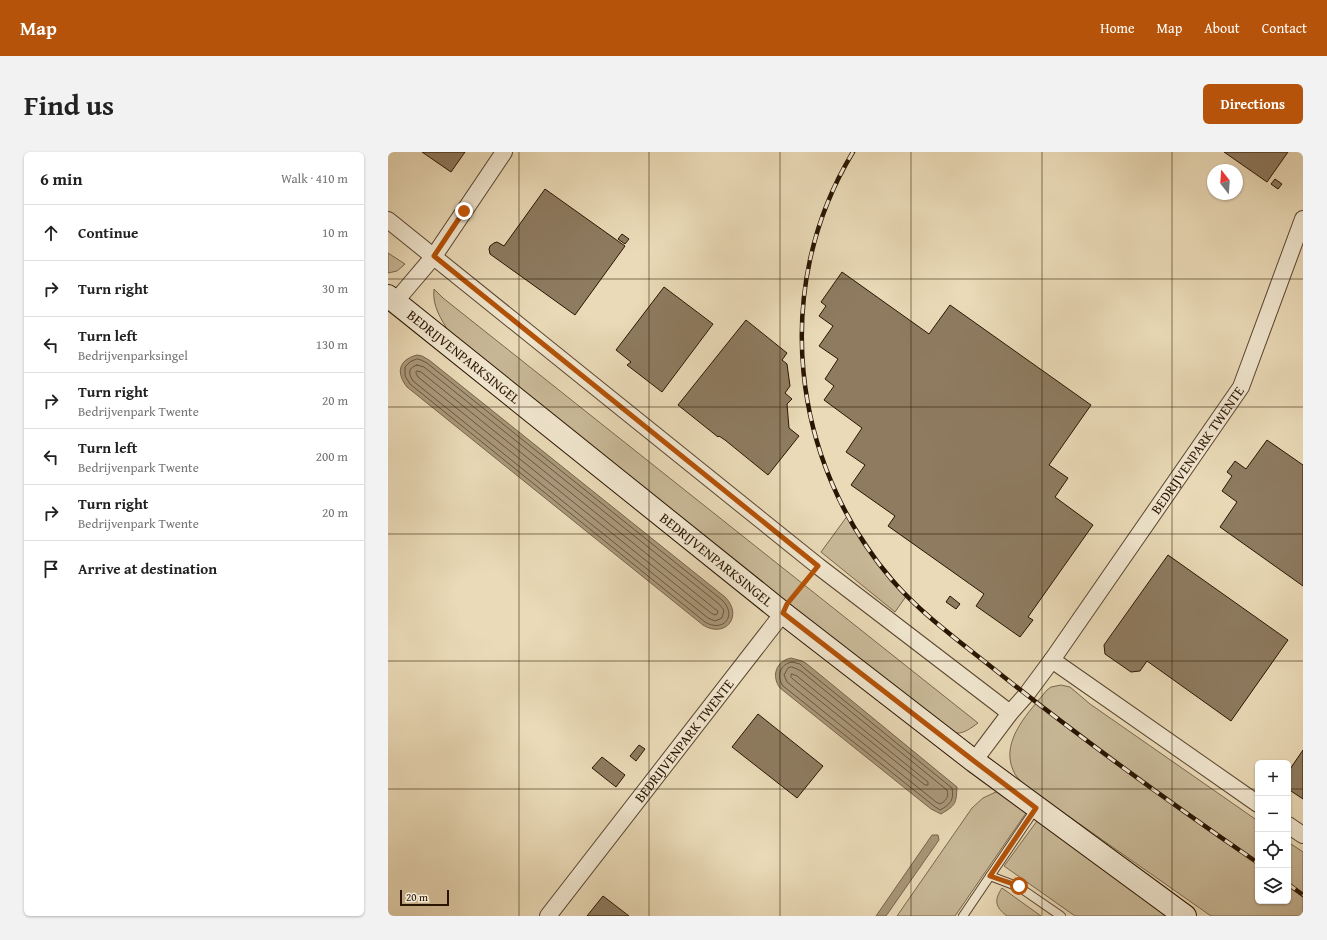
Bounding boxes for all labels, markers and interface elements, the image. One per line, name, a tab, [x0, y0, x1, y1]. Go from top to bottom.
text: Map	[20, 14, 57, 42]
text: Home	[1100, 18, 1135, 38]
text: Map	[1157, 18, 1182, 38]
text: About	[1204, 18, 1240, 38]
text: Contact	[1262, 18, 1307, 38]
text: Find us	[24, 84, 114, 125]
button: Directions	[1203, 84, 1303, 124]
north arrow	[1207, 164, 1243, 200]
text: 6 min	[40, 166, 82, 191]
text: Walk · 410 m	[281, 169, 348, 188]
route end	[455, 202, 473, 220]
icon: ahead	[40, 222, 62, 244]
text: Continue	[78, 222, 139, 243]
text: 10 m	[322, 223, 348, 242]
icon: right	[40, 278, 62, 300]
text: Turn right	[78, 278, 149, 299]
text: 30 m	[322, 279, 348, 298]
street label: BEDRIJVENPARKSINGEL	[403, 305, 525, 408]
text: Turn left	[78, 325, 137, 346]
icon: left	[40, 334, 62, 356]
text: 130 m	[316, 335, 348, 354]
text: Bedrijvenparksingel	[78, 346, 188, 365]
text: Turn right	[78, 381, 149, 402]
street label: BEDRIJVENPARK TWENTE	[1146, 382, 1249, 518]
icon: right	[40, 390, 62, 412]
text: 20 m	[322, 391, 348, 410]
text: Bedrijvenpark Twente	[78, 402, 199, 421]
text: Turn left	[78, 437, 137, 458]
icon: left	[40, 446, 62, 468]
text: 200 m	[316, 447, 348, 466]
text: Bedrijvenpark Twente	[78, 458, 199, 477]
text: Turn right	[78, 493, 149, 514]
icon: right	[40, 502, 62, 524]
text: 20 m	[322, 503, 348, 522]
street label: BEDRIJVENPARKSINGEL	[656, 508, 777, 611]
text: Bedrijvenpark Twente	[78, 514, 199, 533]
icon: arrive	[40, 558, 62, 580]
text: Arrive at destination	[78, 558, 217, 579]
street label: BEDRIJVENPARK TWENTE	[630, 675, 738, 807]
map controls	[1255, 760, 1291, 904]
button: +	[1255, 760, 1291, 796]
button: −	[1255, 796, 1291, 832]
button: locate	[1255, 832, 1291, 868]
button: layers	[1255, 868, 1291, 904]
route start	[1010, 877, 1028, 895]
scale bar	[400, 888, 449, 907]
text: 20 m	[406, 889, 428, 905]

